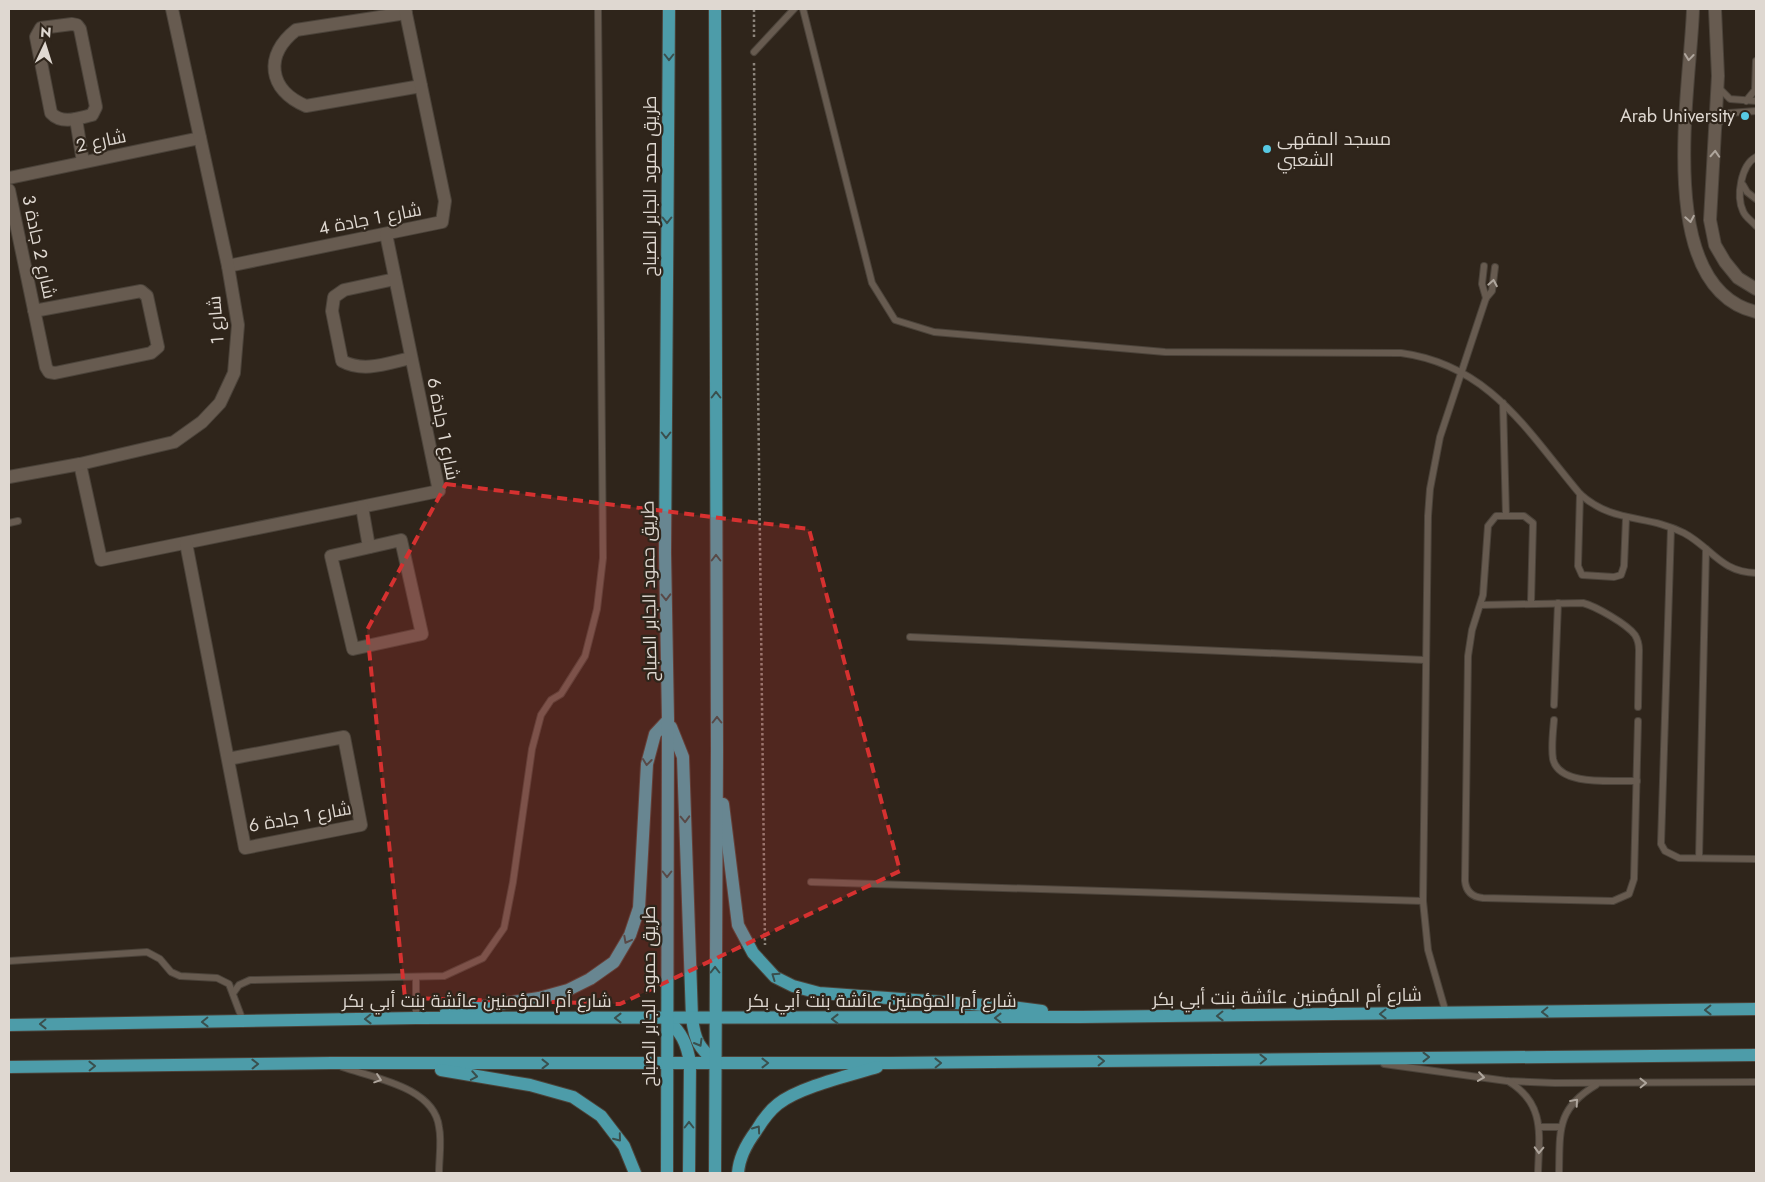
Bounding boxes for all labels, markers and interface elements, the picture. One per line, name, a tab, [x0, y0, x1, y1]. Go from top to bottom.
north arrow	[20, 20, 70, 70]
text: N	[40, 22, 52, 42]
one-way arrow	[664, 54, 674, 62]
one-way arrow	[1684, 54, 1695, 62]
street label: طريق حمود الجابر الصباح	[637, 96, 663, 276]
place label: Arab University	[1620, 103, 1735, 129]
marker: Arab University	[1739, 110, 1751, 122]
street label: شارع 2	[74, 123, 128, 159]
place label: مسجد المقهى الشعبي	[1277, 126, 1391, 174]
marker: مسجد المقهى الشعبي	[1261, 143, 1273, 155]
one-way arrow	[1710, 150, 1720, 158]
street label: شارع 2 جادة 3	[15, 193, 63, 301]
street label: شارع 1 جادة 4	[316, 196, 424, 242]
one-way arrow	[1684, 215, 1694, 224]
one-way arrow	[662, 216, 673, 224]
one-way arrow	[1487, 279, 1497, 288]
street label: شارع 1	[201, 295, 231, 345]
street label: شارع 1 جادة 6	[420, 375, 466, 483]
one-way arrow	[711, 391, 721, 399]
one-way arrow	[661, 432, 671, 439]
street label: طريق حمود الجابر الصباح	[634, 500, 664, 682]
one-way arrow	[711, 554, 721, 562]
one-way arrow	[661, 594, 671, 602]
one-way arrow	[712, 716, 722, 724]
one-way arrow	[643, 758, 653, 767]
street label: شارع 1 جادة 6	[246, 795, 354, 839]
one-way arrow	[680, 815, 691, 823]
one-way arrow	[662, 870, 672, 878]
street label: طريق حمود الجابر الصباح	[636, 906, 662, 1086]
one-way arrow	[623, 934, 633, 943]
one-way arrow	[710, 966, 721, 974]
one-way arrow	[771, 973, 781, 982]
street label: شارع أم المؤمنين عائشة بنت أبي بكر	[1151, 982, 1422, 1013]
street label: شارع أم المؤمنين عائشة بنت أبي بكر	[341, 988, 612, 1015]
street label: شارع أم المؤمنين عائشة بنت أبي بكر	[746, 988, 1017, 1015]
one-way arrow	[1703, 1005, 1711, 1015]
one-way arrow	[1541, 1007, 1548, 1017]
one-way arrow	[1378, 1009, 1386, 1019]
one-way arrow	[1216, 1011, 1224, 1021]
one-way arrow	[613, 1013, 621, 1023]
one-way arrow	[993, 1013, 1001, 1023]
one-way arrow	[363, 1014, 371, 1024]
one-way arrow	[831, 1014, 838, 1024]
one-way arrow	[201, 1017, 208, 1027]
one-way arrow	[38, 1019, 46, 1030]
one-way arrow	[693, 1038, 703, 1047]
one-way arrow	[1422, 1052, 1430, 1062]
one-way arrow	[1260, 1054, 1268, 1064]
one-way arrow	[1098, 1056, 1105, 1066]
one-way arrow	[762, 1058, 769, 1068]
one-way arrow	[935, 1058, 943, 1068]
one-way arrow	[252, 1059, 259, 1069]
one-way arrow	[542, 1059, 550, 1069]
one-way arrow	[89, 1061, 97, 1071]
one-way arrow	[470, 1070, 479, 1080]
one-way arrow	[1477, 1071, 1485, 1082]
one-way arrow	[373, 1073, 382, 1083]
one-way arrow	[1640, 1078, 1647, 1088]
one-way arrow	[1569, 1099, 1578, 1108]
one-way arrow	[684, 1120, 695, 1128]
one-way arrow	[751, 1125, 760, 1135]
one-way arrow	[613, 1132, 621, 1141]
one-way arrow	[1533, 1146, 1544, 1154]

